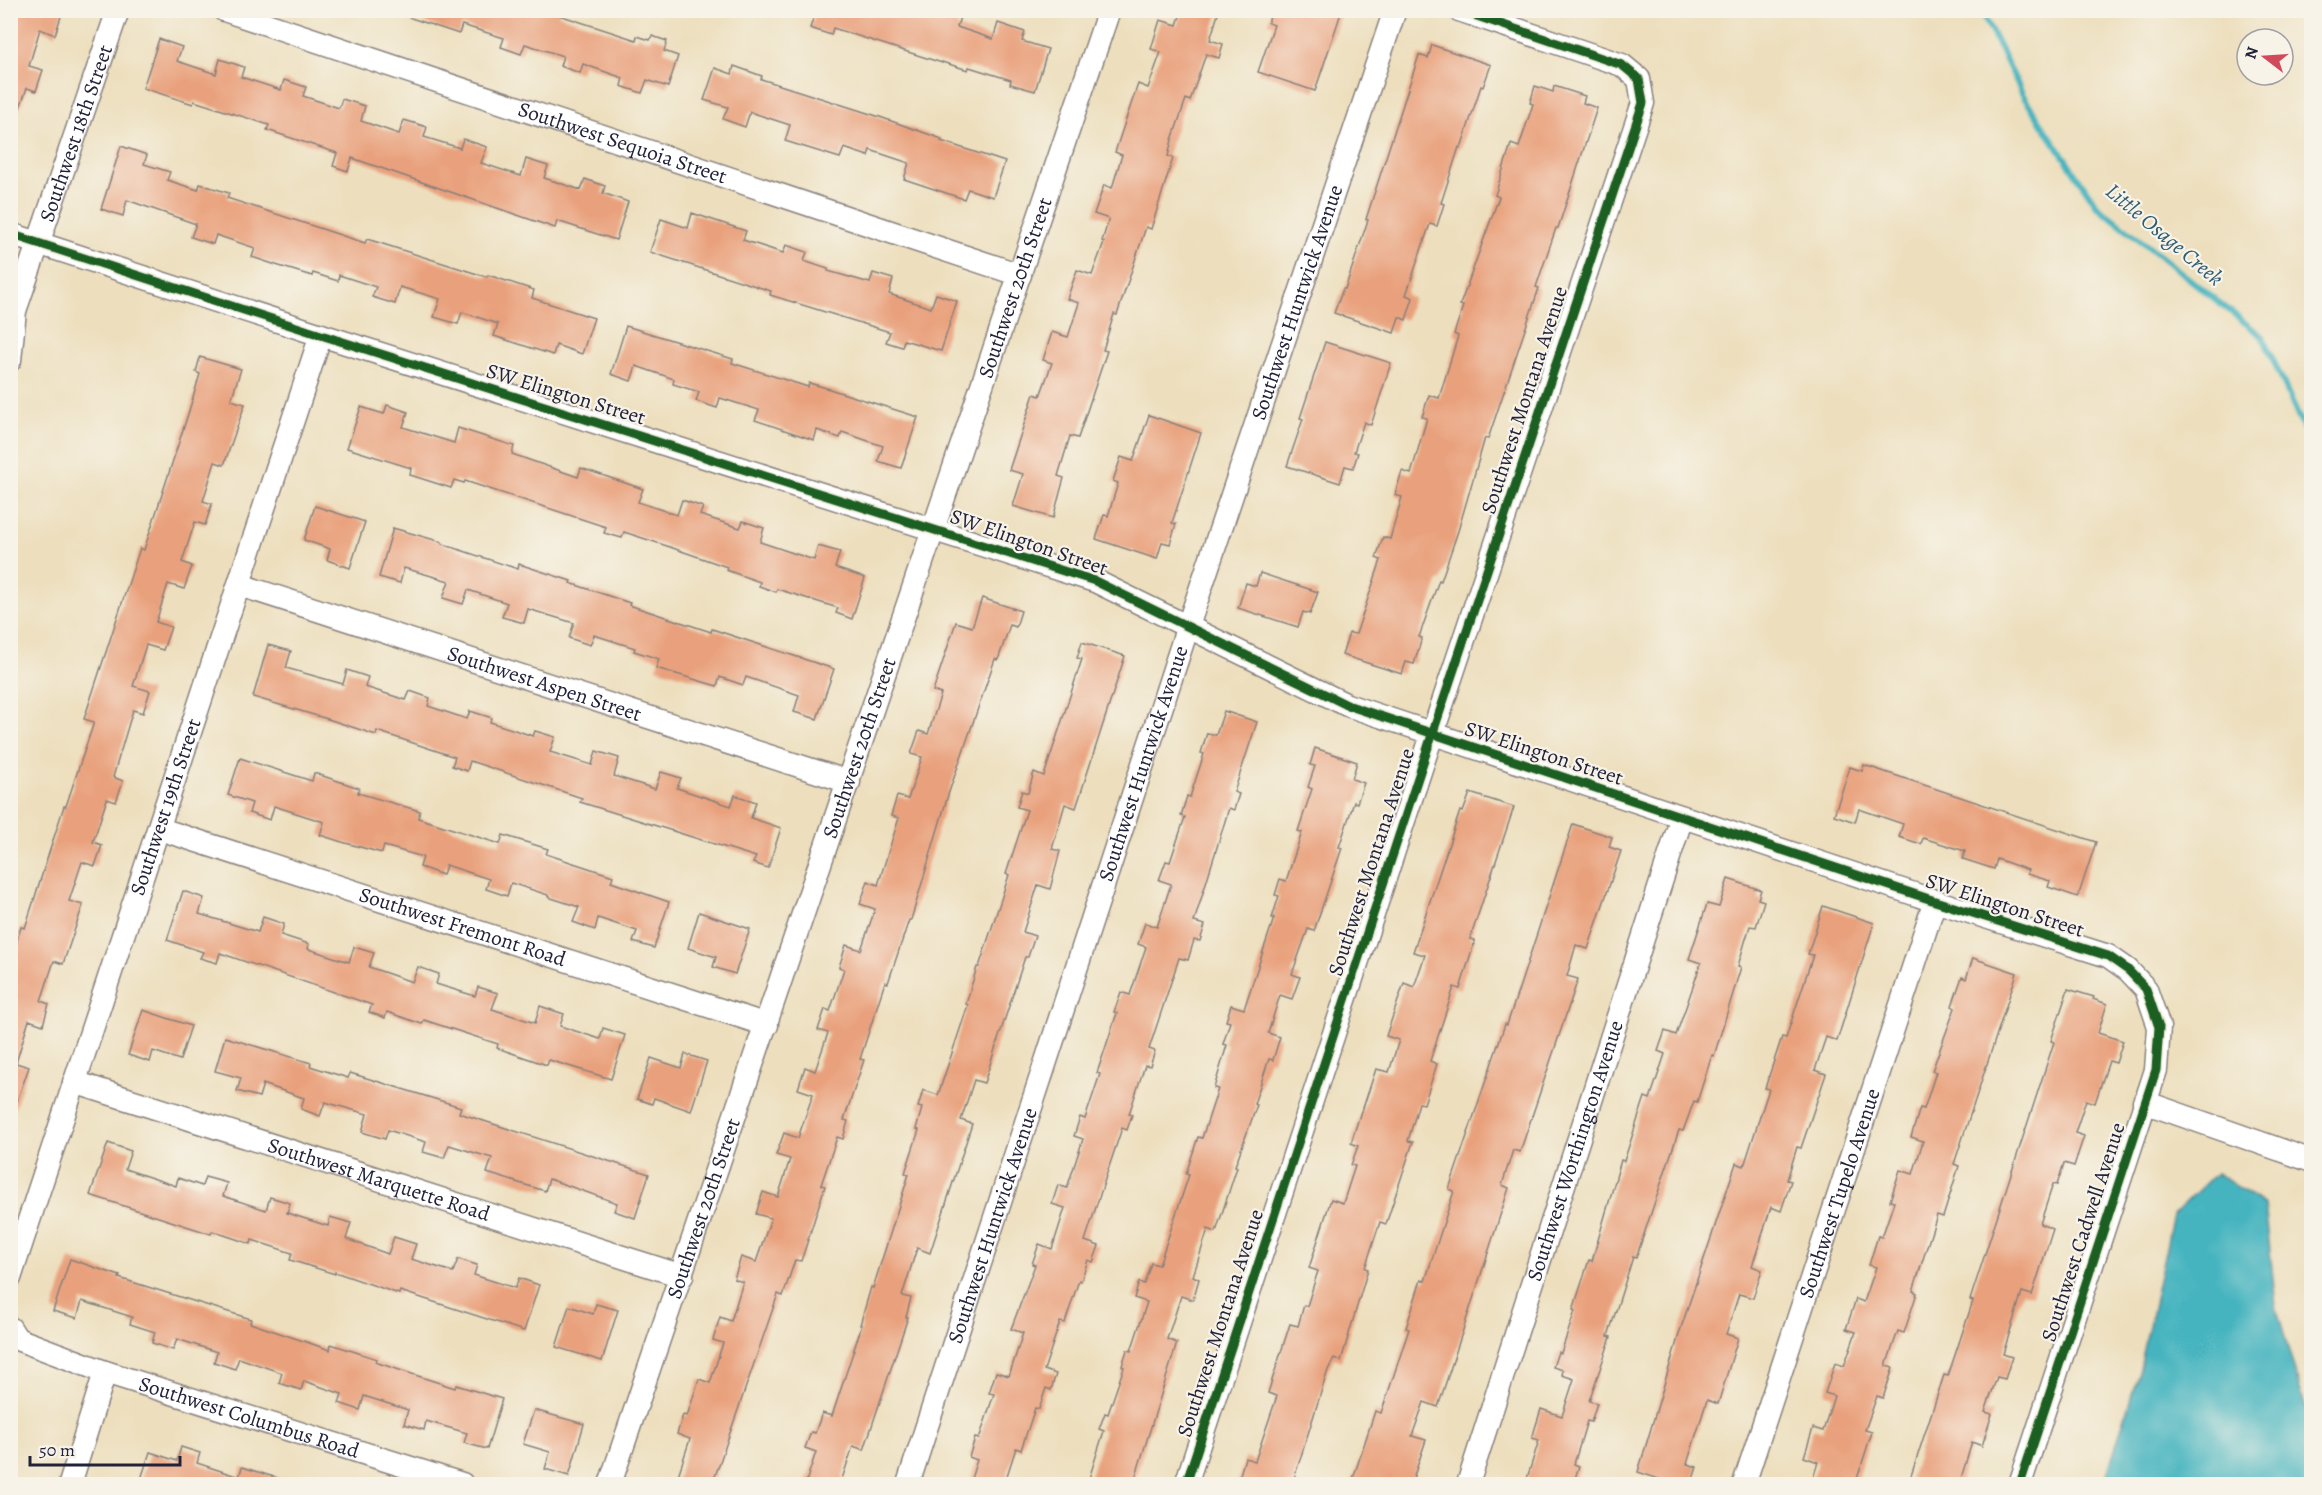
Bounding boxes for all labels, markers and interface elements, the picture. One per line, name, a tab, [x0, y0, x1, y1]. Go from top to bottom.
north arrow	[2235, 27, 2295, 87]
street label: Southwest 18th Street	[33, 41, 119, 226]
text: N	[2239, 44, 2264, 62]
street label: Southwest Sequoia Street	[515, 95, 731, 190]
water label: Little Osage Creek	[2099, 177, 2230, 293]
street label: Southwest Huntwick Avenue	[1244, 181, 1349, 424]
street label: Southwest 20th Street	[971, 194, 1059, 382]
street label: Southwest Montana Avenue	[1474, 283, 1574, 517]
street label: SW Elington Street	[483, 356, 649, 432]
street label: SW Elington Street	[946, 502, 1112, 582]
street label: Southwest Aspen Street	[444, 639, 645, 728]
street label: Southwest Huntwick Avenue	[1092, 642, 1195, 885]
street label: Southwest 20th Street	[816, 654, 903, 842]
street label: SW Elington Street	[1461, 714, 1627, 792]
street label: Southwest 19th Street	[123, 715, 208, 899]
street label: Southwest Montana Avenue	[1321, 745, 1421, 979]
street label: SW Elington Street	[1922, 866, 2088, 944]
street label: Southwest Fremont Road	[356, 880, 570, 973]
street label: Southwest Worthington Avenue	[1520, 1017, 1630, 1285]
street label: Southwest Tupelo Avenue	[1792, 1085, 1887, 1302]
street label: Southwest Huntwick Avenue	[941, 1104, 1044, 1347]
street label: Southwest 20th Street	[660, 1114, 747, 1302]
street label: Southwest Cadwell Avenue	[2034, 1119, 2132, 1345]
street label: Southwest Marquette Road	[264, 1131, 494, 1228]
street label: Southwest Montana Avenue	[1170, 1206, 1270, 1440]
street label: Southwest Columbus Road	[135, 1370, 363, 1465]
scale bar	[30, 1429, 180, 1467]
text: 50 m	[39, 1438, 75, 1462]

